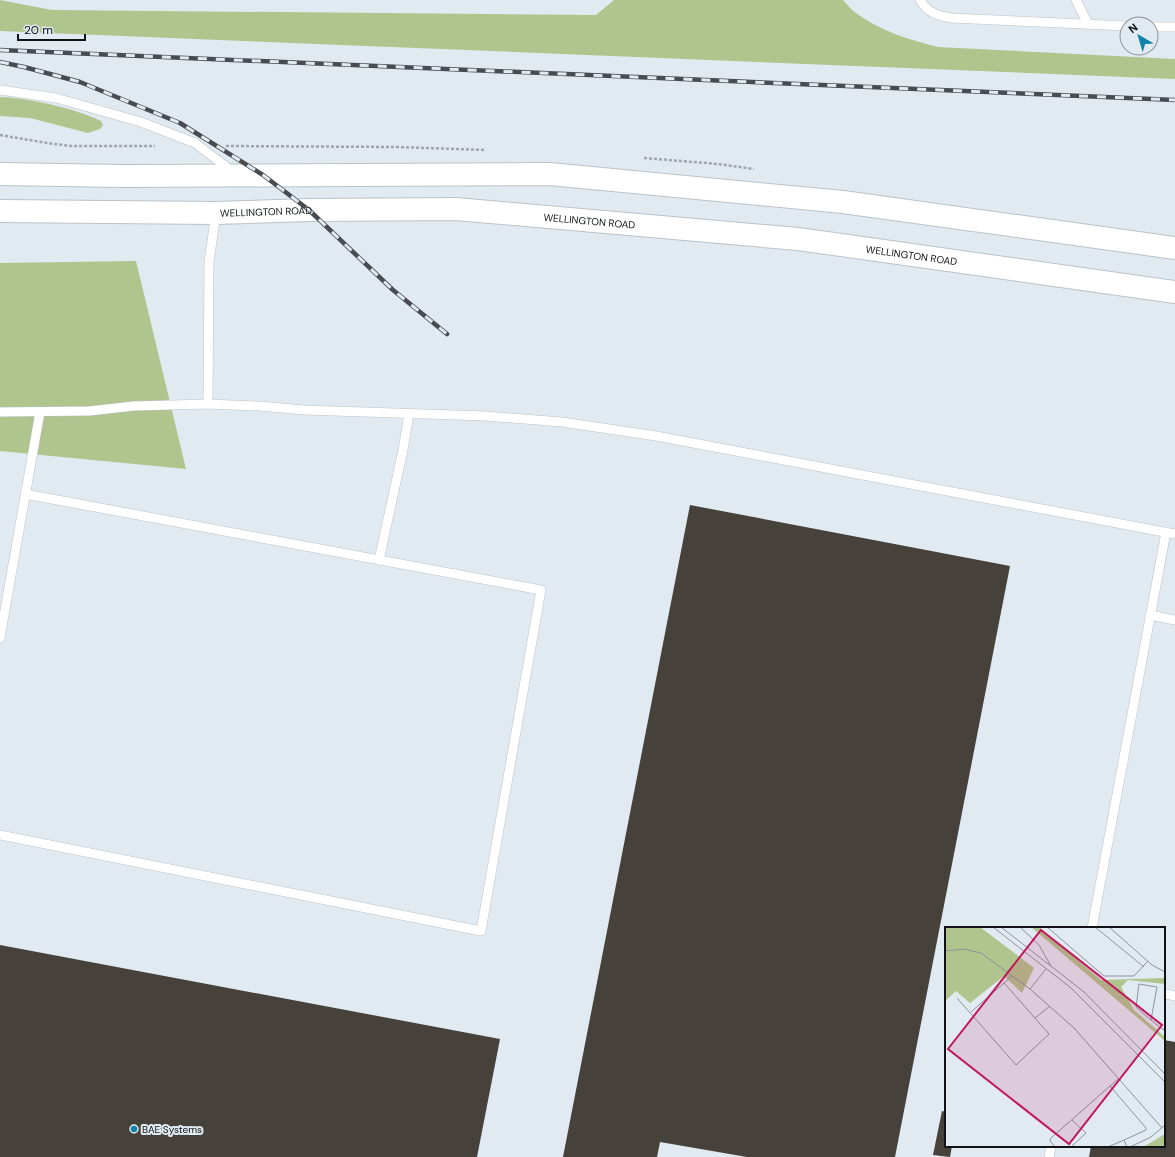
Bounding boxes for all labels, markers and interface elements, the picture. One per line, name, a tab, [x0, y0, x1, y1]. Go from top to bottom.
scale bar	[18, 16, 85, 42]
north arrow	[1119, 16, 1159, 56]
text: N	[1125, 20, 1140, 36]
text: 20 m	[24, 22, 53, 38]
street label: WELLINGTON ROAD	[220, 204, 312, 220]
street label: WELLINGTON ROAD	[543, 211, 636, 232]
street label: WELLINGTON ROAD	[865, 243, 958, 268]
inset map	[945, 927, 1165, 1147]
place label: BAE Systems	[142, 1123, 202, 1136]
marker: BAE Systems	[129, 1124, 139, 1134]

